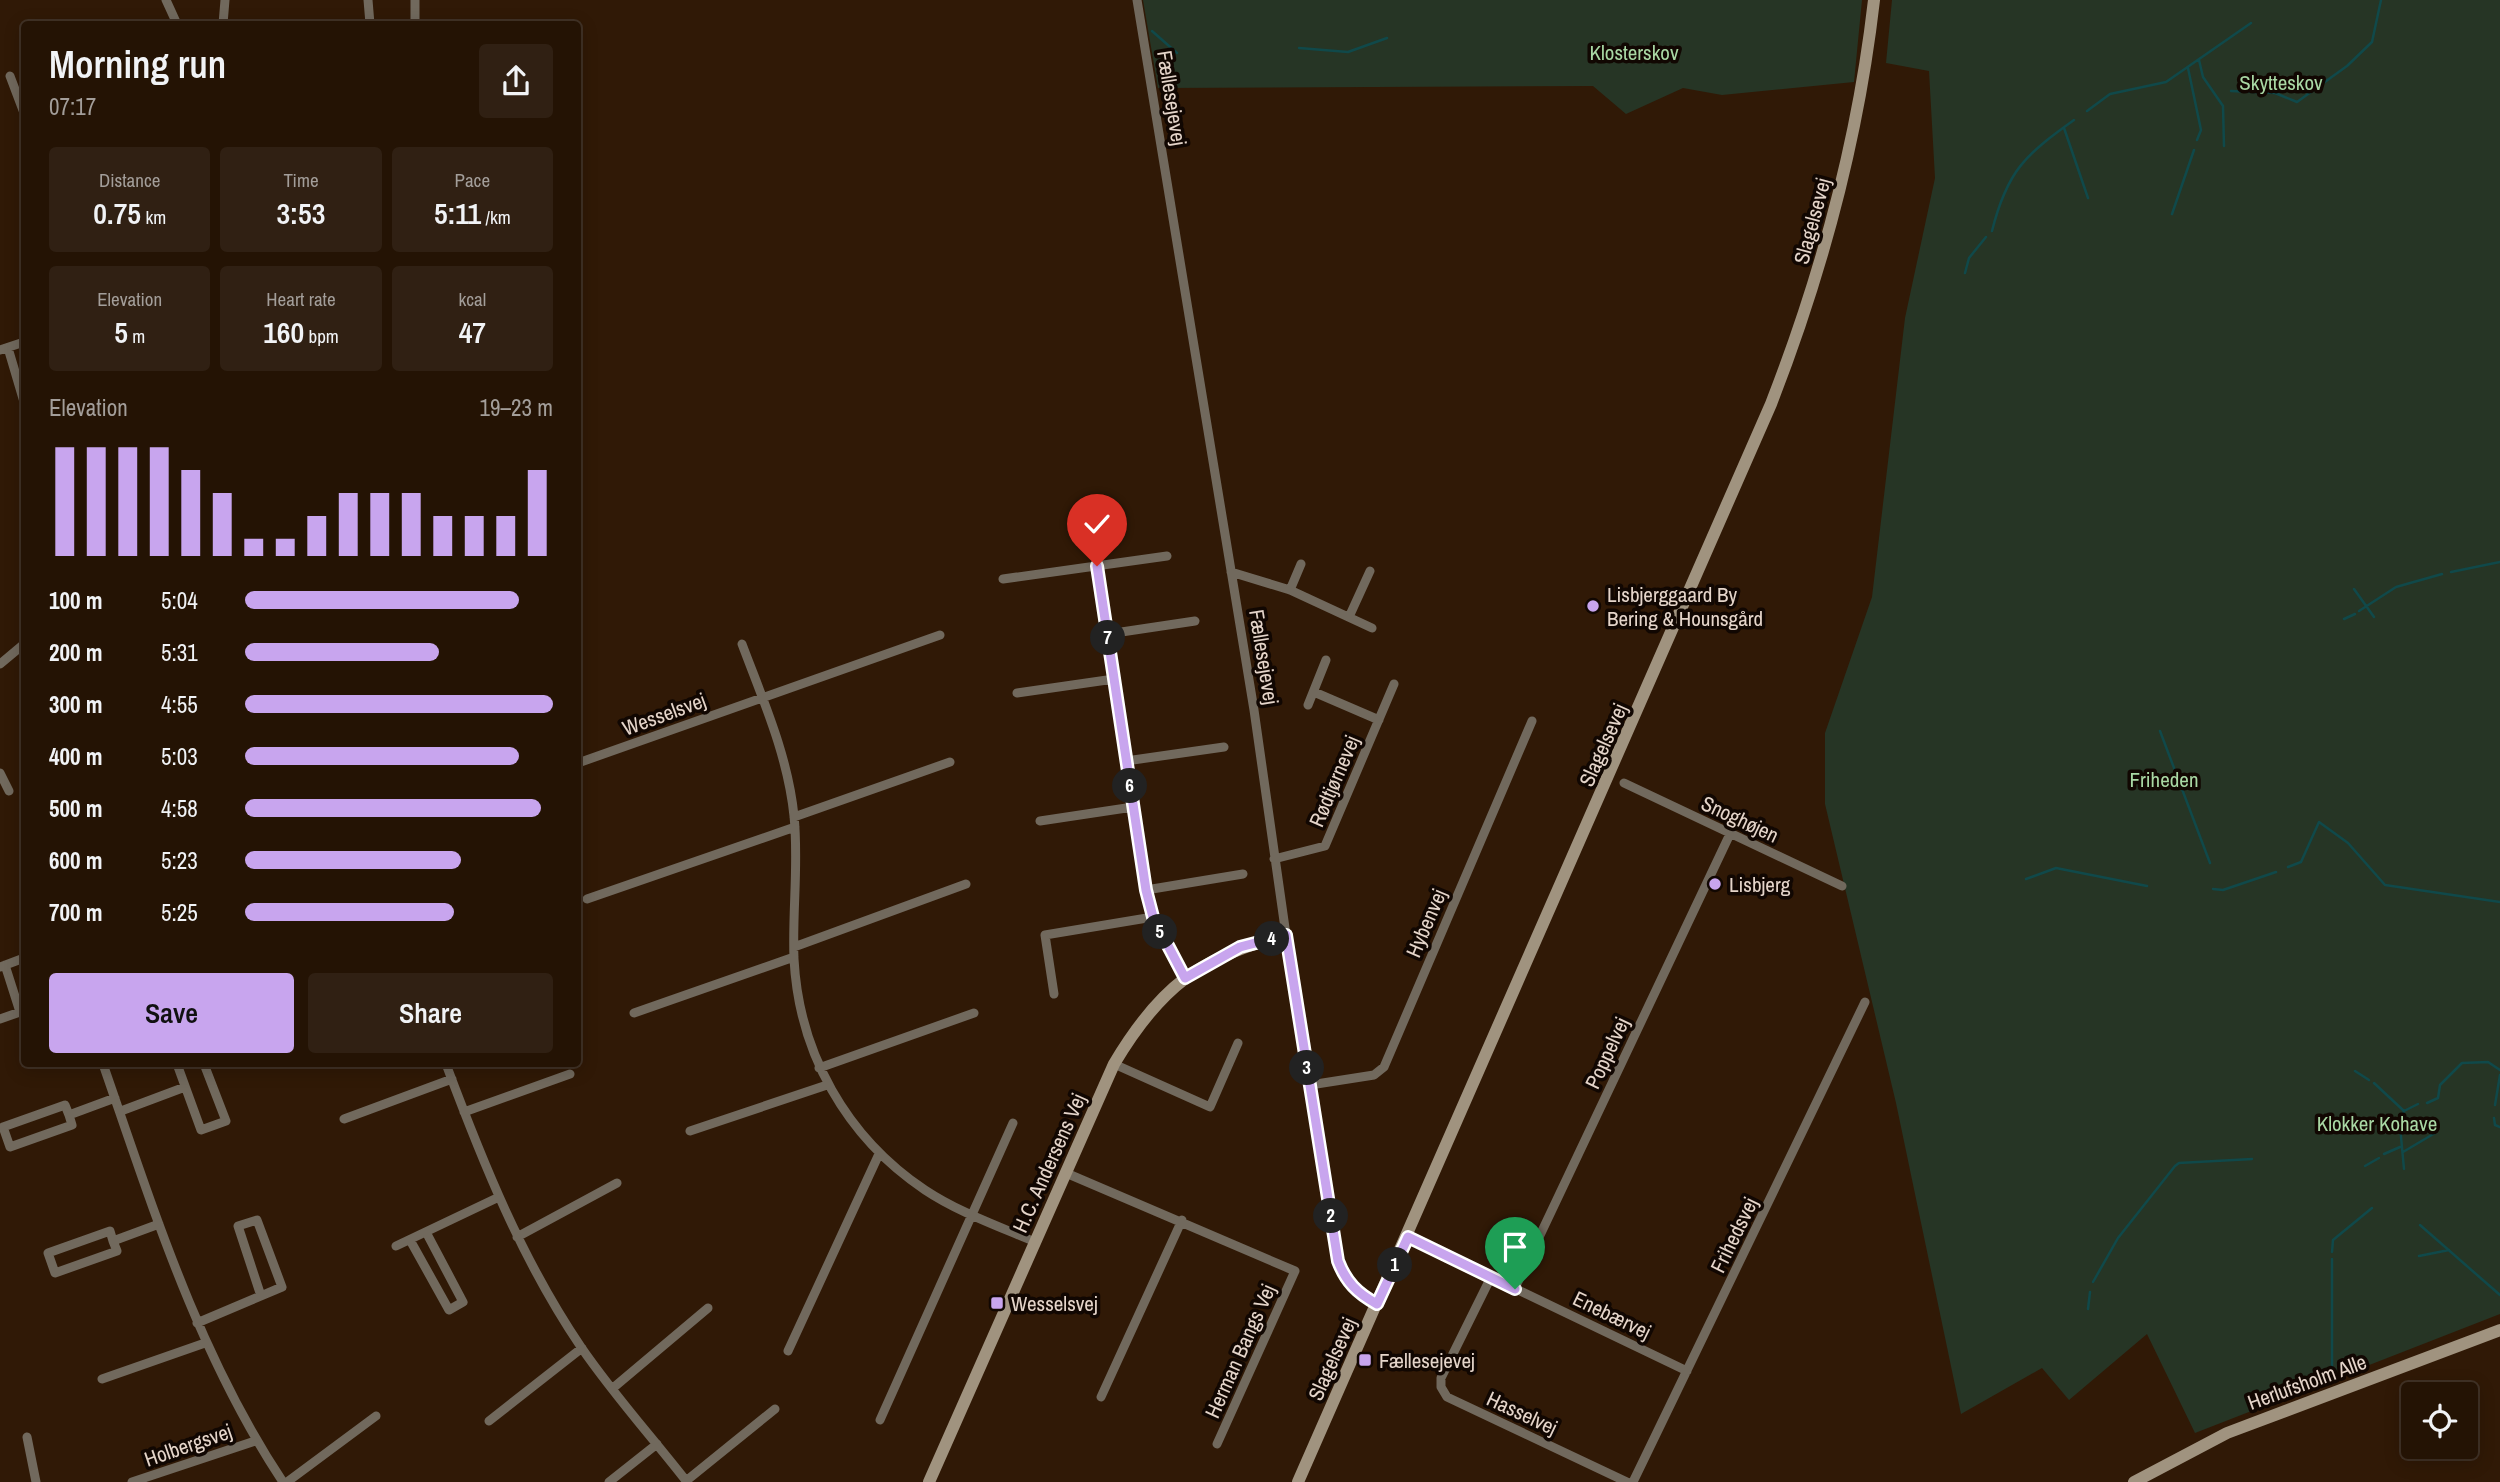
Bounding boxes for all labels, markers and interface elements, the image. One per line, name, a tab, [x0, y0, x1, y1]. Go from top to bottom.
park label: Klosterskov	[1590, 38, 1679, 67]
text: Morning run	[49, 39, 226, 90]
button: share	[479, 44, 553, 118]
street label: Fællesejevej	[1150, 48, 1194, 148]
park label: Skytteskov	[2239, 68, 2323, 97]
text: 07:17	[49, 91, 96, 122]
text: Distance	[99, 167, 160, 193]
text: Time	[283, 167, 319, 193]
text: Pace	[455, 167, 490, 193]
street label: Slagelsevej	[1787, 175, 1837, 267]
text: 0.75	[93, 193, 141, 233]
text: 3:53	[277, 193, 325, 233]
text: 5:11	[434, 193, 481, 233]
text: km	[141, 204, 166, 230]
text: /km	[481, 204, 511, 230]
text: Elevation	[97, 286, 162, 312]
text: Heart rate	[266, 286, 336, 312]
text: kcal	[458, 286, 486, 312]
text: 5	[114, 312, 128, 352]
text: 160	[263, 312, 304, 352]
text: 47	[459, 312, 486, 352]
text: m	[128, 323, 145, 349]
text: bpm	[304, 323, 339, 349]
text: Elevation	[49, 392, 128, 423]
text: 19–23 m	[480, 392, 553, 423]
pin	[1067, 494, 1127, 566]
icon: check	[1078, 505, 1116, 543]
place label: Lisbjerggaard By Bering & Hounsgård	[1607, 580, 1763, 633]
text: 100 m	[49, 585, 102, 616]
text: 5:04	[161, 585, 198, 616]
marker: Lisbjerggaard By Bering & Hounsgård	[1585, 598, 1601, 614]
street label: Fællesejevej	[1242, 607, 1286, 707]
pin: 7	[1090, 620, 1126, 656]
text: 7	[1103, 624, 1112, 650]
text: 200 m	[49, 637, 102, 668]
text: 5:31	[161, 637, 198, 668]
street label: Wesselsvej	[618, 686, 710, 742]
text: 300 m	[49, 689, 102, 720]
text: 4:55	[161, 689, 198, 720]
street label: Slagelsevej	[1572, 699, 1634, 791]
street label: Rødtjørnevej	[1302, 731, 1366, 831]
text: 400 m	[49, 741, 102, 772]
text: 5:03	[161, 741, 198, 772]
park label: Friheden	[2130, 765, 2198, 794]
pin: 6	[1112, 768, 1148, 804]
text: 6	[1125, 772, 1134, 798]
street label: Snoghøjen	[1697, 788, 1783, 850]
text: 500 m	[49, 793, 102, 824]
text: 4:58	[161, 793, 198, 824]
text: 600 m	[49, 845, 102, 876]
text: 5:23	[161, 845, 198, 876]
place label: Lisbjerg	[1729, 870, 1791, 899]
marker: Lisbjerg	[1707, 876, 1723, 892]
street label: Hybenvej	[1399, 884, 1453, 962]
text: 700 m	[49, 897, 102, 928]
text: 5:25	[161, 897, 198, 928]
pin: 5	[1142, 914, 1178, 950]
text: 5	[1155, 918, 1164, 944]
pin: 4	[1254, 922, 1290, 956]
text: 4	[1267, 925, 1276, 951]
button: Save	[49, 973, 294, 1053]
button: Share	[308, 973, 553, 1053]
street label: Poppelvej	[1578, 1013, 1636, 1093]
pin: 3	[1290, 1050, 1324, 1086]
text: 3	[1302, 1054, 1311, 1080]
street label: H.C. Andersens Vej	[1005, 1089, 1093, 1237]
park label: Klokker Kohave	[2317, 1109, 2437, 1138]
street label: Frihedsvej	[1703, 1193, 1765, 1277]
pin: 2	[1314, 1198, 1348, 1234]
text: 2	[1326, 1202, 1335, 1228]
pin	[1485, 1217, 1545, 1289]
icon: arrive	[1496, 1228, 1534, 1266]
pin: 1	[1378, 1248, 1412, 1282]
text: 1	[1390, 1251, 1399, 1277]
street label: Herman Bangs Vej	[1198, 1280, 1282, 1422]
street label: Enebærvej	[1568, 1284, 1656, 1346]
place label: Wesselsvej	[1011, 1289, 1098, 1318]
marker: Wesselsvej	[989, 1295, 1005, 1311]
street label: Slagelsevej	[1301, 1313, 1363, 1405]
place label: Fællesejevej	[1379, 1346, 1475, 1375]
street label: Herlufsholm Alle	[2244, 1347, 2370, 1417]
marker: Fællesejevej	[1357, 1352, 1373, 1368]
map controls	[2401, 1382, 2478, 1459]
button: locate	[2401, 1382, 2478, 1459]
street label: Hasselvej	[1482, 1384, 1562, 1442]
street label: Holbergsvej	[140, 1416, 236, 1474]

